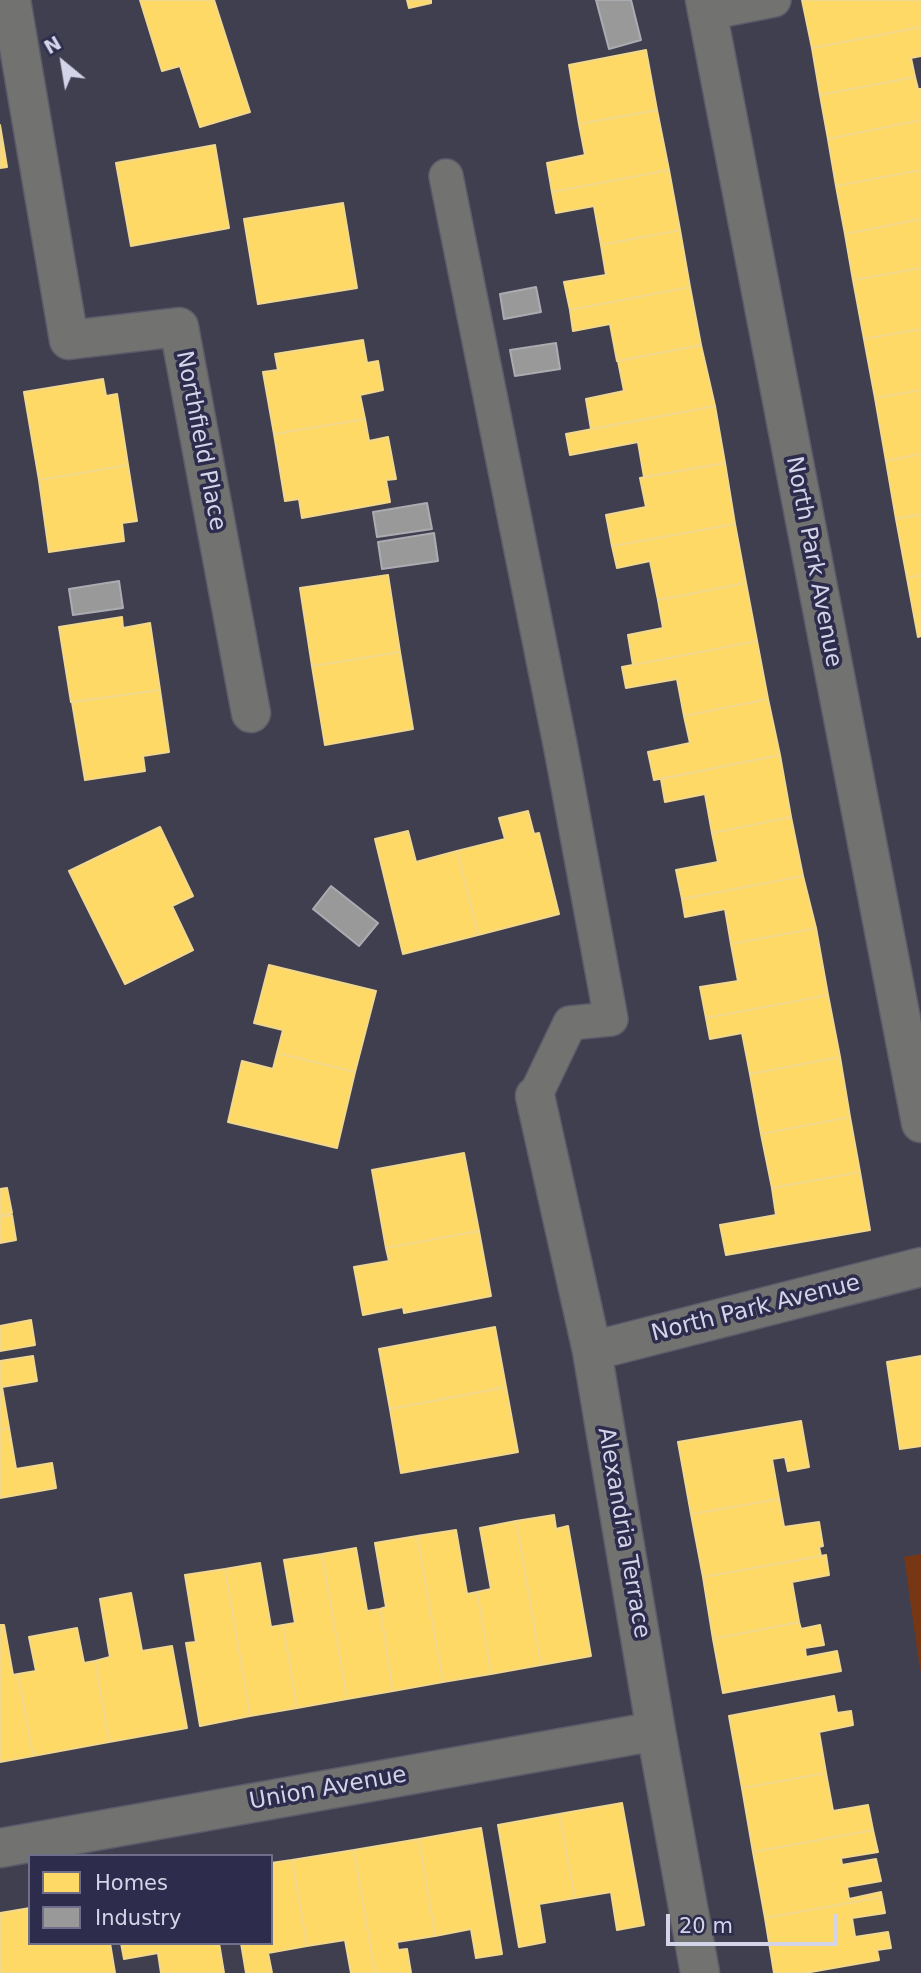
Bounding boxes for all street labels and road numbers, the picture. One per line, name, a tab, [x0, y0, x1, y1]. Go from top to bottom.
street label: Northfield Place	[169, 349, 231, 533]
street label: North Park Avenue	[779, 454, 847, 670]
street label: North Park Avenue	[649, 1270, 863, 1348]
street label: Alexandria Terrace	[591, 1425, 655, 1641]
street label: Union Avenue	[247, 1762, 409, 1816]

